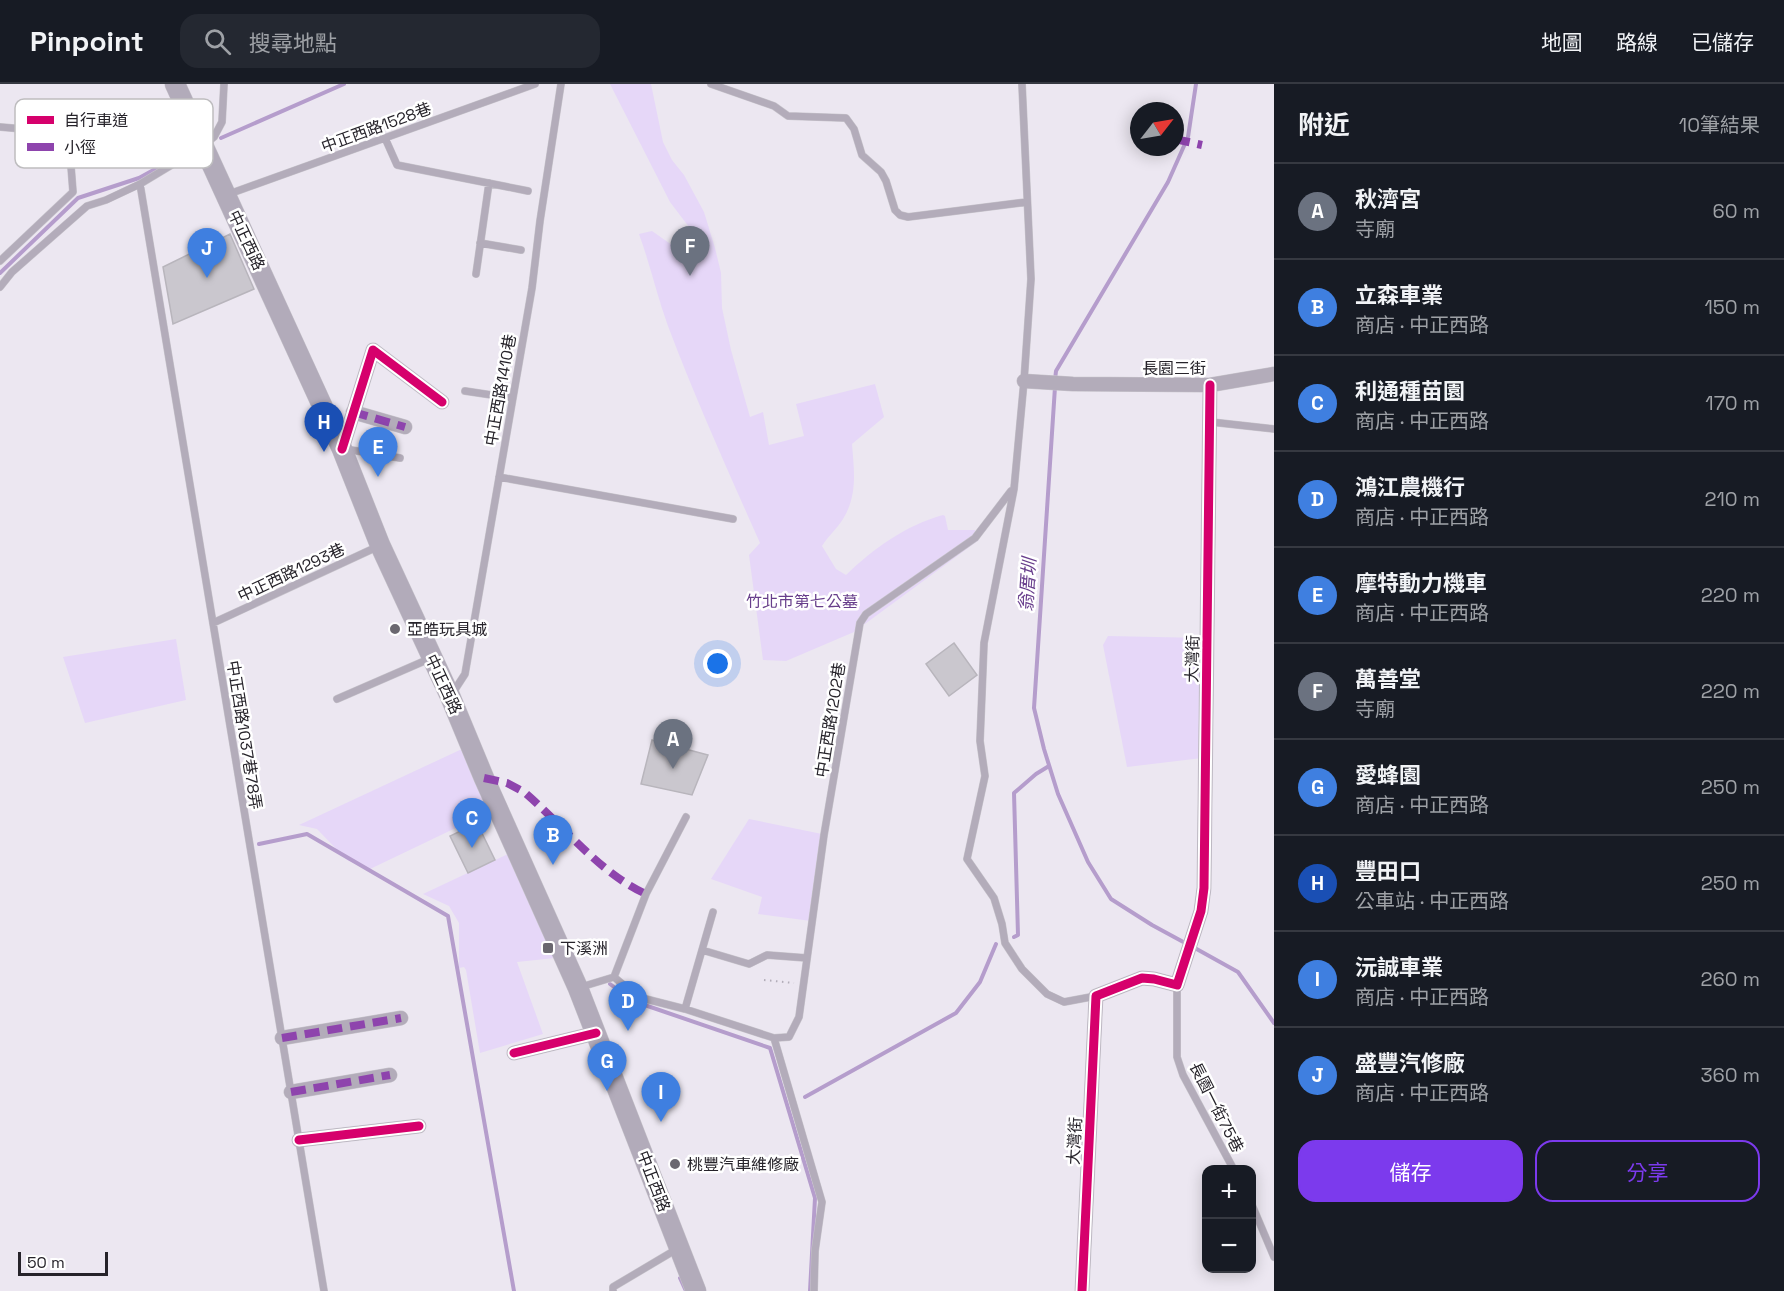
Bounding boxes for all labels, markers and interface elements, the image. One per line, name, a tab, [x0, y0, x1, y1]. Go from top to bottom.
search box	[180, 14, 600, 68]
text: Pinpoint	[30, 23, 144, 59]
icon: search	[201, 25, 234, 58]
text: 搜尋地點	[249, 29, 337, 57]
text: 地圖	[1541, 29, 1583, 56]
text: 路線	[1616, 29, 1658, 56]
text: 已儲存	[1691, 29, 1754, 56]
street label: 中正西路1528巷	[318, 98, 434, 157]
legend	[15, 99, 213, 168]
north arrow	[1130, 102, 1184, 156]
text: 附近	[1298, 108, 1350, 142]
text: 自行車道	[64, 110, 128, 131]
text: 10筆結果	[1679, 112, 1760, 138]
text: 小徑	[64, 137, 96, 158]
text: 秋濟宮	[1355, 185, 1421, 213]
text: A	[1311, 198, 1324, 224]
text: 60 m	[1713, 198, 1760, 224]
street label: 中正西路	[224, 207, 270, 274]
text: 寺廟	[1355, 216, 1395, 242]
pin: F	[670, 226, 710, 276]
pin: J	[188, 228, 226, 278]
text: 立森車業	[1355, 281, 1443, 309]
text: B	[1311, 294, 1324, 320]
text: 150 m	[1705, 294, 1760, 320]
text: 商店 · 中正西路	[1355, 312, 1489, 338]
street label: 中正西路1410巷	[480, 332, 521, 448]
street label: 長園三街	[1142, 358, 1206, 379]
text: 利通種苗園	[1355, 377, 1465, 405]
text: C	[1311, 390, 1324, 416]
text: 170 m	[1705, 390, 1760, 416]
pin: H	[304, 402, 344, 452]
text: 商店 · 中正西路	[1355, 408, 1489, 434]
pin: E	[358, 428, 398, 477]
text: 鴻江農機行	[1355, 473, 1465, 501]
text: D	[1311, 486, 1324, 512]
text: 210 m	[1704, 486, 1760, 512]
text: 商店 · 中正西路	[1355, 504, 1489, 530]
street label: 中正西路1293巷	[234, 538, 348, 606]
water label: 翁厝圳	[1014, 554, 1041, 613]
text: 摩特動力機車	[1355, 569, 1487, 597]
text: E	[1312, 582, 1323, 608]
text: 220 m	[1701, 582, 1760, 608]
park label: 竹北市第七公墓	[746, 591, 858, 612]
text: 商店 · 中正西路	[1355, 600, 1489, 626]
place label: 亞皓玩具城	[407, 619, 487, 640]
marker: 亞皓玩具城	[388, 622, 402, 636]
street label: 大灣街	[1182, 635, 1203, 683]
your location	[703, 649, 732, 678]
street label: 中正西路	[421, 651, 467, 718]
street label: 中正西路1037巷78弄	[222, 659, 267, 811]
street label: 中正西路1202巷	[811, 661, 850, 779]
text: 萬善堂	[1355, 665, 1421, 693]
text: F	[1312, 678, 1323, 704]
text: 220 m	[1701, 678, 1760, 704]
text: 寺廟	[1355, 696, 1395, 722]
pin: A	[654, 720, 692, 769]
text: 愛蜂園	[1355, 761, 1421, 789]
text: G	[1311, 774, 1324, 800]
text: 250 m	[1701, 774, 1760, 800]
text: 商店 · 中正西路	[1355, 792, 1489, 818]
pin: C	[452, 798, 492, 848]
pin: B	[534, 816, 572, 865]
text: 豐田口	[1355, 857, 1421, 885]
text: H	[1311, 870, 1324, 896]
text: 250 m	[1701, 870, 1760, 896]
text: 公車站 · 中正西路	[1355, 888, 1509, 914]
place label: 下溪洲	[560, 938, 608, 959]
marker: 下溪洲	[541, 941, 555, 955]
text: 沅誠車業	[1355, 953, 1443, 981]
text: I	[1315, 966, 1320, 992]
text: 260 m	[1701, 966, 1760, 992]
pin: D	[608, 982, 648, 1031]
text: 商店 · 中正西路	[1355, 984, 1489, 1010]
pin: G	[588, 1042, 626, 1091]
text: 盛豐汽修廠	[1355, 1049, 1465, 1077]
street label: 長園一街75巷	[1185, 1059, 1248, 1156]
text: J	[1311, 1062, 1324, 1088]
text: 360 m	[1701, 1062, 1760, 1088]
pin: I	[642, 1072, 680, 1122]
text: 商店 · 中正西路	[1355, 1080, 1489, 1106]
street label: 大灣街	[1063, 1117, 1086, 1166]
button: 儲存	[1298, 1140, 1523, 1202]
button: 分享	[1535, 1140, 1760, 1202]
street label: 中正西路	[632, 1148, 675, 1215]
place label: 桃豐汽車維修廠	[687, 1154, 799, 1175]
marker: 桃豐汽車維修廠	[668, 1157, 682, 1171]
map controls	[1202, 1165, 1256, 1273]
button: +	[1202, 1165, 1256, 1219]
button: −	[1202, 1219, 1256, 1273]
scale bar	[18, 1249, 108, 1276]
text: 50 m	[27, 1252, 65, 1273]

